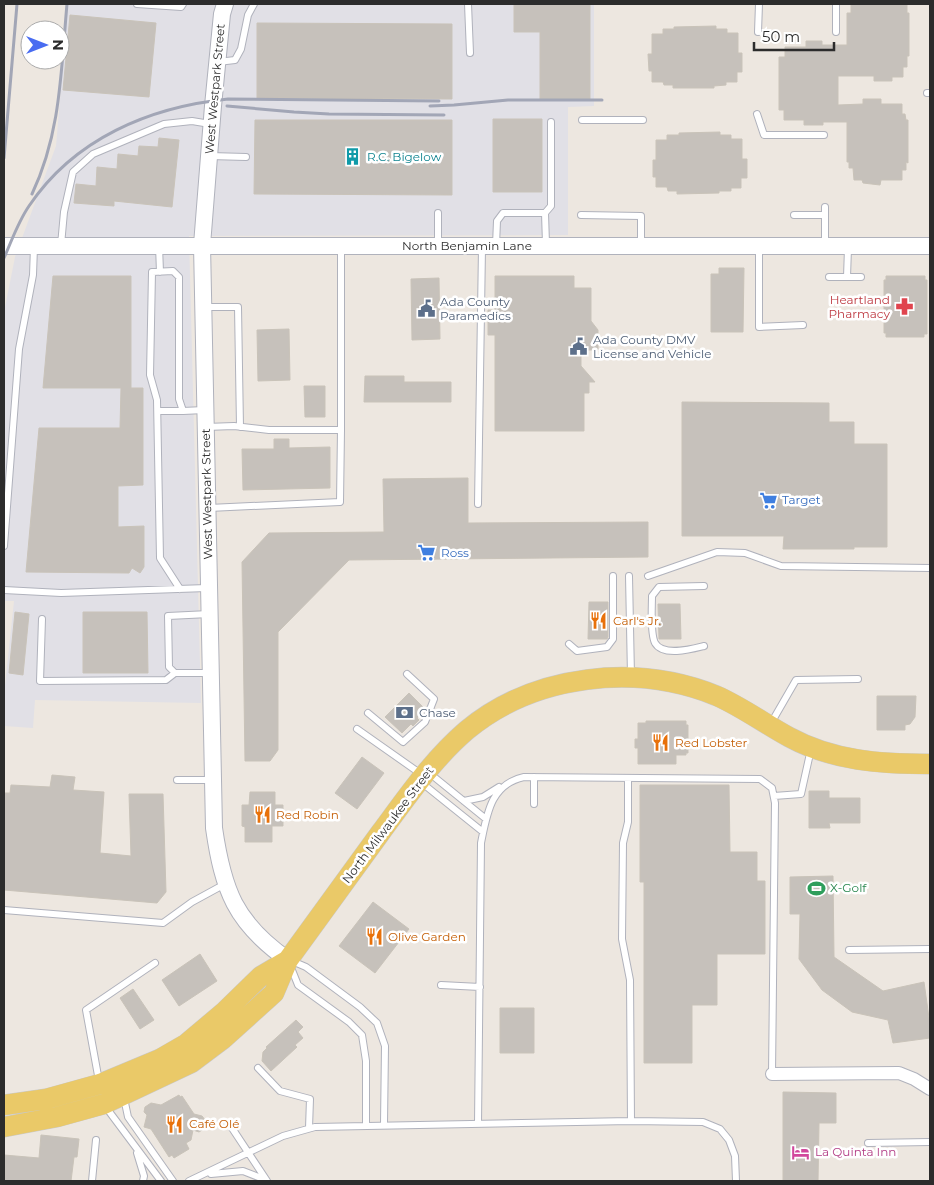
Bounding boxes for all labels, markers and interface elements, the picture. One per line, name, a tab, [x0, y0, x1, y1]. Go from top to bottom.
north arrow	[20, 20, 70, 70]
scale bar	[754, 20, 834, 52]
street label: West Westpark Street	[201, 23, 228, 155]
text: 50 m	[762, 27, 800, 46]
text: N	[49, 39, 67, 51]
building icon: R.C. Bigelow	[343, 147, 363, 167]
place label: R.C. Bigelow	[367, 149, 442, 164]
street label: North Benjamin Lane	[402, 238, 532, 253]
place label: Heartland Pharmacy	[828, 292, 890, 321]
place label: Ada County Paramedics	[440, 294, 511, 323]
pharmacy icon: Heartland Pharmacy	[894, 297, 914, 317]
public building icon: Ada County Paramedics	[416, 299, 436, 319]
place label: Ada County DMV License and Vehicle	[593, 332, 711, 361]
public building icon: Ada County DMV License and Vehicle	[569, 337, 589, 357]
street label: West Westpark Street	[198, 428, 215, 560]
supermarket icon: Target	[758, 490, 778, 510]
place label: Target	[782, 492, 821, 507]
supermarket icon: Ross	[417, 543, 437, 563]
place label: Ross	[441, 545, 469, 560]
restaurant icon: Carl's Jr.	[589, 611, 609, 631]
place label: Carl's Jr.	[613, 613, 661, 628]
bank icon: Chase	[395, 703, 415, 723]
place label: Chase	[419, 705, 456, 720]
restaurant icon: Red Lobster	[651, 733, 671, 753]
place label: Red Lobster	[675, 735, 748, 750]
street label: North Milwaukee Street	[339, 763, 437, 886]
restaurant icon: Red Robin	[252, 805, 272, 825]
place label: Red Robin	[276, 807, 339, 822]
sports icon: X-Golf	[806, 878, 826, 898]
place label: X-Golf	[830, 880, 867, 895]
restaurant icon: Olive Garden	[364, 927, 384, 947]
place label: Olive Garden	[388, 929, 466, 944]
restaurant icon: Café Olé	[165, 1114, 185, 1134]
place label: Café Olé	[189, 1116, 239, 1131]
hotel icon: La Quinta Inn	[791, 1142, 811, 1162]
place label: La Quinta Inn	[815, 1144, 896, 1159]

